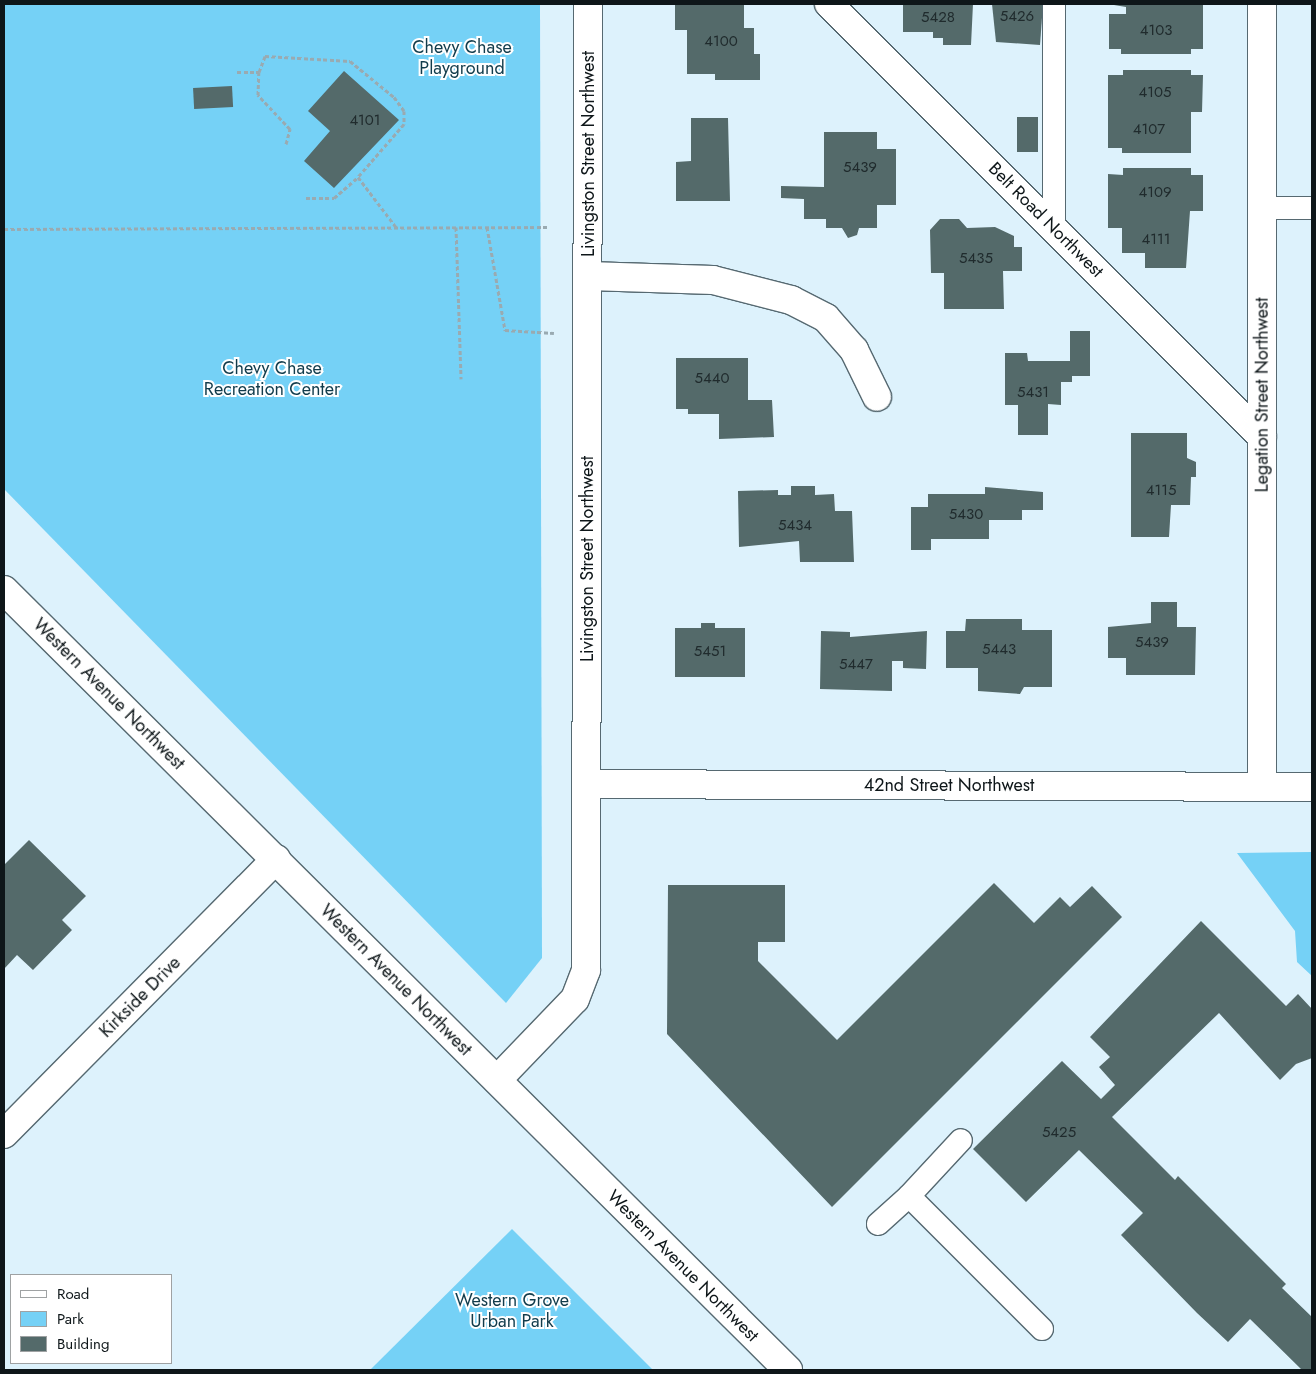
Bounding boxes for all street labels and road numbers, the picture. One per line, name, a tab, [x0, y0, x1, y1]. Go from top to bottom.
street label: Livingston Street Northwest	[577, 51, 599, 257]
street label: Belt Road Northwest	[984, 158, 1108, 282]
street label: Legation Street Northwest	[1251, 298, 1273, 492]
street label: Livingston Street Northwest	[576, 456, 598, 662]
street label: Western Avenue Northwest	[29, 614, 189, 774]
street label: 42nd Street Northwest	[864, 774, 1034, 796]
street label: Western Avenue Northwest	[316, 900, 476, 1060]
street label: Kirkside Drive	[95, 952, 185, 1042]
street label: Western Avenue Northwest	[603, 1186, 763, 1346]

